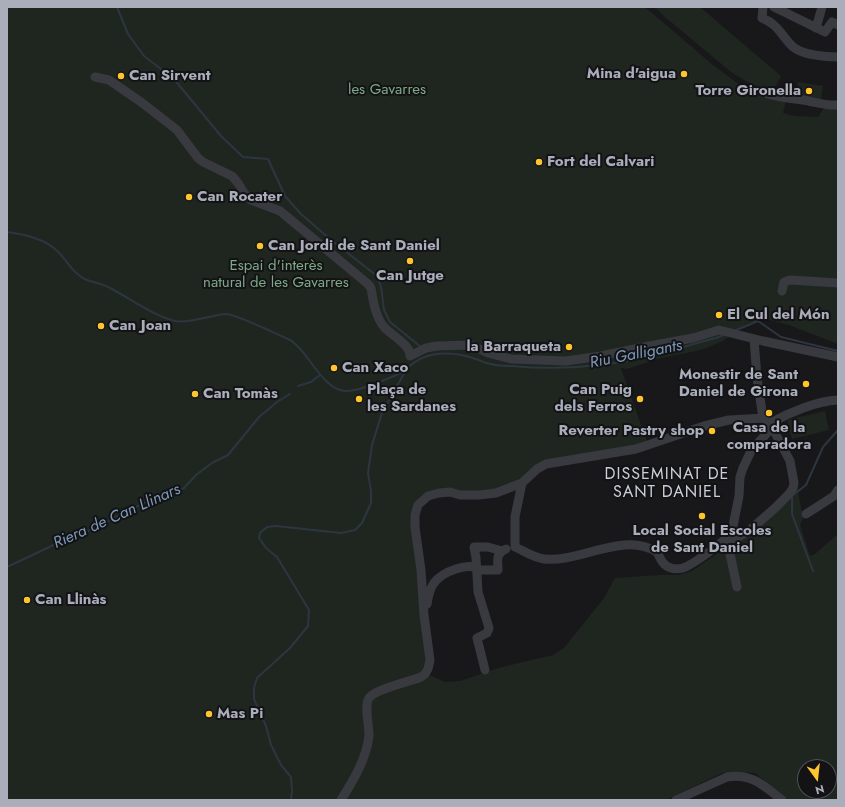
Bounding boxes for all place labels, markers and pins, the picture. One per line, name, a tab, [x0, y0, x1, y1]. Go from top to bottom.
place label: Mina d'aigua	[587, 65, 676, 83]
place label: Can Sirvent	[129, 67, 211, 85]
marker: Mina d'aigua	[679, 69, 689, 79]
marker: Can Sirvent	[116, 71, 126, 81]
place label: Torre Gironella	[695, 82, 801, 100]
marker: Torre Gironella	[804, 86, 814, 96]
place label: Fort del Calvari	[547, 153, 654, 171]
marker: Fort del Calvari	[534, 157, 544, 167]
place label: Can Rocater	[197, 188, 282, 206]
marker: Can Rocater	[184, 192, 194, 202]
place label: Can Jordi de Sant Daniel	[268, 237, 440, 255]
marker: Can Jordi de Sant Daniel	[255, 241, 265, 251]
marker: Can Jutge	[405, 256, 415, 266]
place label: Can Jutge	[376, 267, 444, 285]
place label: El Cul del Món	[727, 306, 830, 324]
marker: El Cul del Món	[714, 310, 724, 320]
place label: Can Joan	[109, 317, 171, 335]
marker: Can Joan	[96, 321, 106, 331]
place label: la Barraqueta	[467, 338, 561, 356]
marker: la Barraqueta	[564, 342, 574, 352]
place label: Can Xaco	[342, 359, 408, 377]
marker: Can Xaco	[329, 363, 339, 373]
place label: Monestir de Sant Daniel de Girona	[679, 366, 798, 401]
marker: Monestir de Sant Daniel de Girona	[801, 379, 811, 389]
place label: Plaça de les Sardanes	[367, 381, 456, 416]
place label: Can Puig dels Ferros	[555, 381, 632, 416]
place label: Can Tomàs	[203, 385, 278, 403]
marker: Can Tomàs	[190, 389, 200, 399]
marker: Plaça de les Sardanes	[354, 394, 364, 404]
marker: Can Puig dels Ferros	[635, 394, 645, 404]
marker: Casa de la compradora	[764, 408, 774, 418]
place label: Casa de la compradora	[727, 419, 811, 454]
place label: Reverter Pastry shop	[558, 422, 704, 440]
marker: Reverter Pastry shop	[707, 426, 717, 436]
marker: Local Social Escoles de Sant Daniel	[697, 511, 707, 521]
place label: Local Social Escoles de Sant Daniel	[633, 522, 771, 557]
place label: Can Llinàs	[35, 591, 106, 609]
marker: Can Llinàs	[22, 595, 32, 605]
place label: Mas Pi	[217, 705, 263, 723]
marker: Mas Pi	[204, 709, 214, 719]

